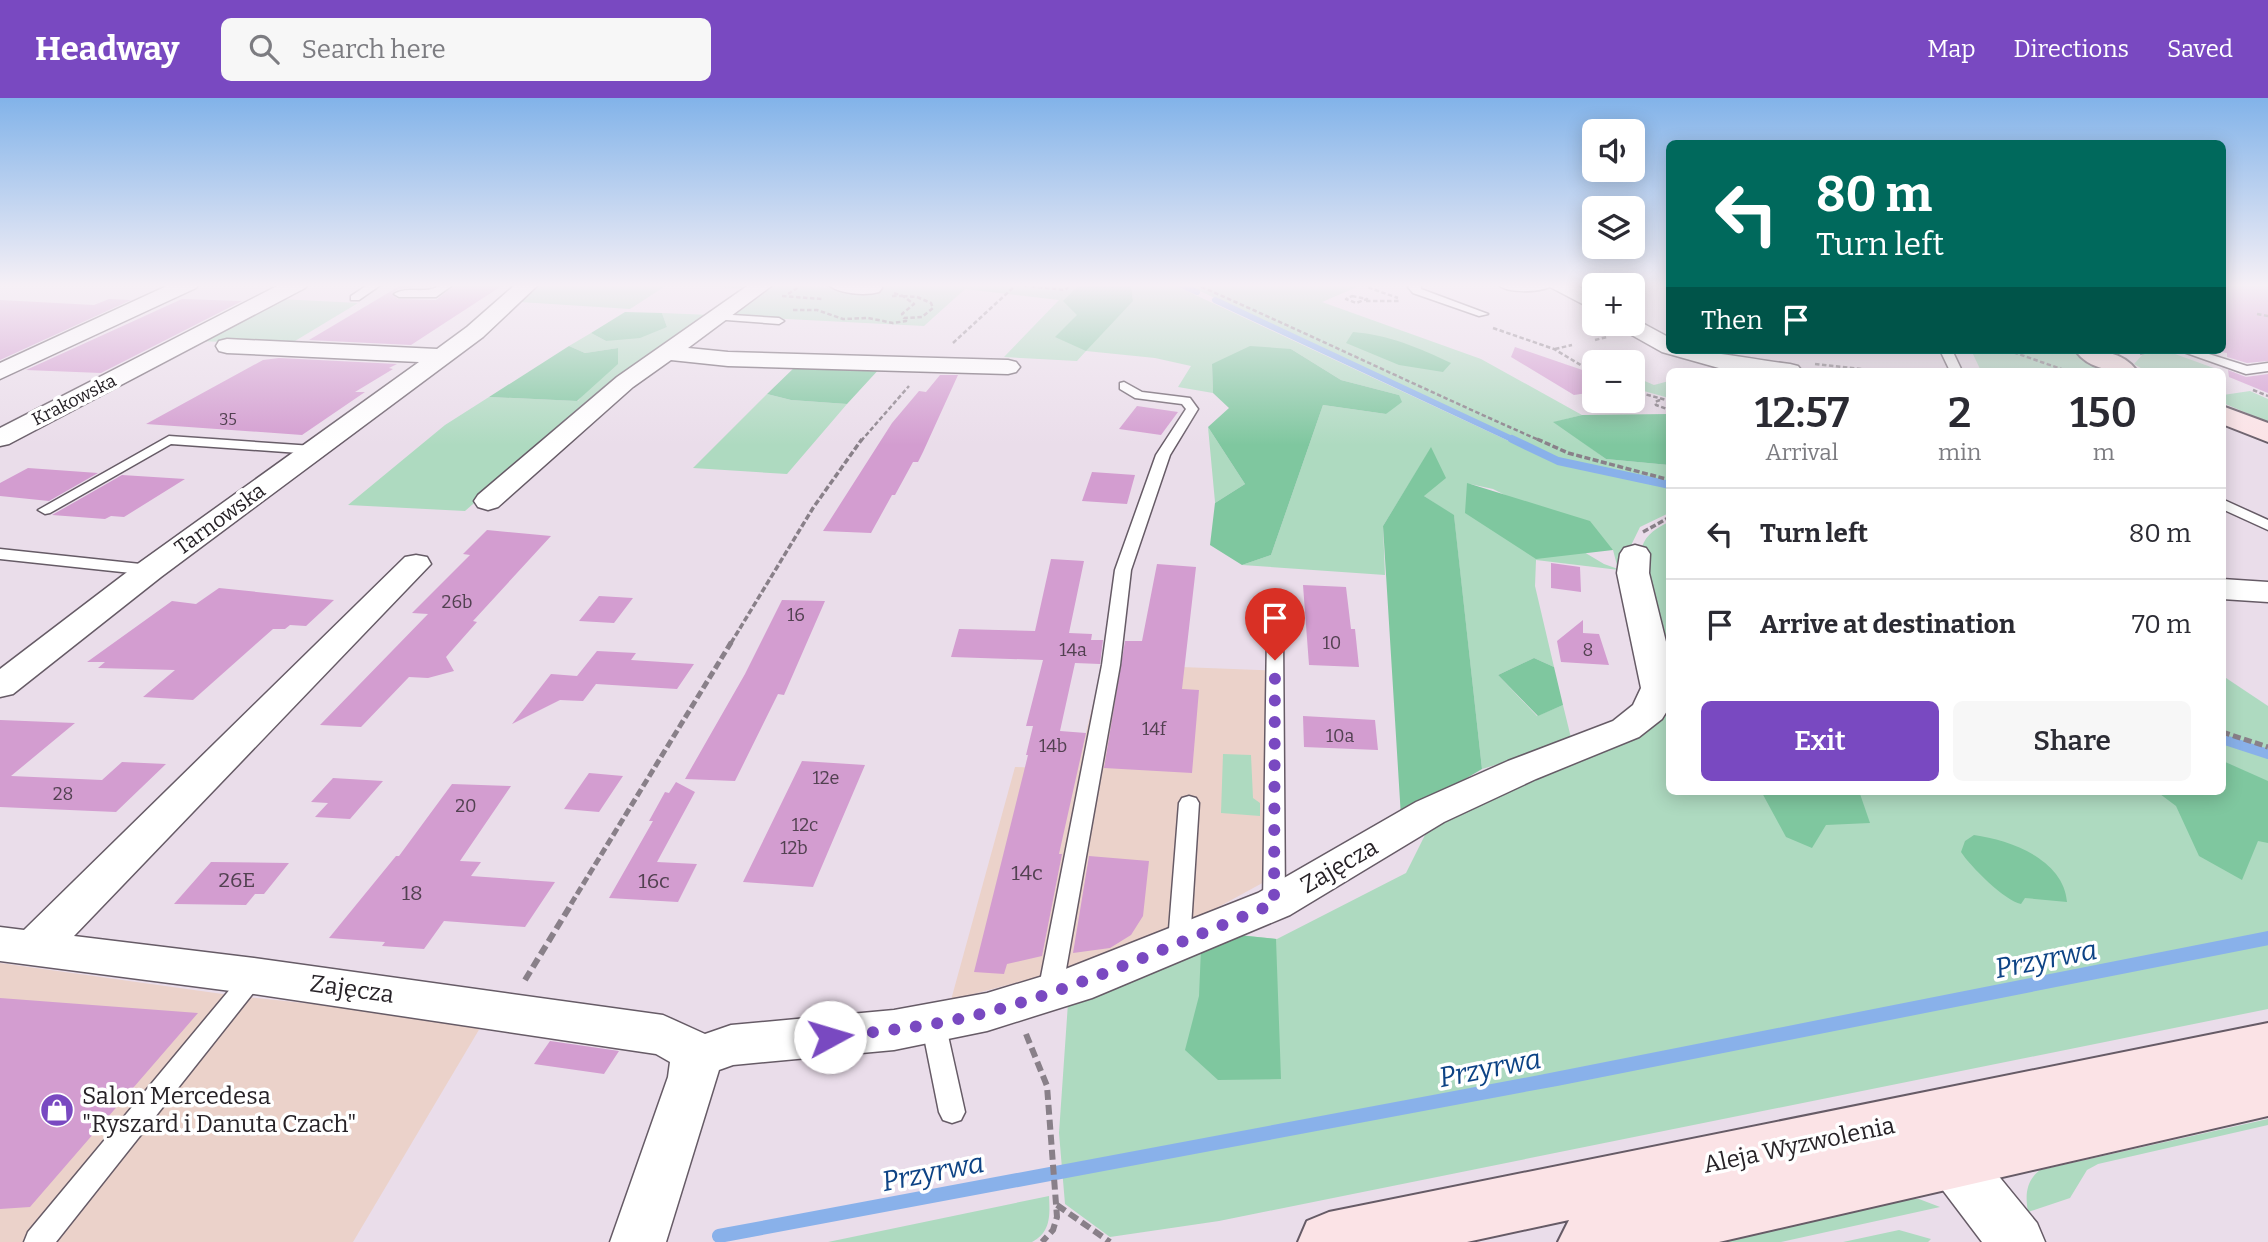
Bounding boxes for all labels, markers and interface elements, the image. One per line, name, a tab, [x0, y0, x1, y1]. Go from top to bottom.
search box	[221, 18, 711, 81]
text: Headway	[35, 29, 179, 69]
icon: search	[245, 30, 283, 68]
text: Search here	[301, 34, 446, 65]
text: Map	[1927, 35, 1976, 63]
text: Directions	[2014, 35, 2129, 63]
text: Saved	[2167, 35, 2233, 63]
map controls	[1582, 119, 1645, 413]
button: sound	[1582, 119, 1645, 182]
text: 80 m	[1816, 165, 1932, 224]
icon: left	[1701, 168, 1792, 259]
button: layers	[1582, 196, 1645, 259]
text: Turn left	[1816, 225, 1944, 263]
button: +	[1582, 273, 1645, 336]
icon: arrive	[1777, 301, 1815, 339]
text: Then	[1701, 305, 1763, 336]
button: −	[1582, 350, 1645, 413]
street label: Krakowska	[28, 369, 120, 431]
text: 12:57	[1755, 388, 1849, 438]
text: 2	[1948, 388, 1971, 438]
text: 150	[2070, 388, 2137, 438]
house number: 35	[219, 410, 237, 429]
text: Arrival	[1766, 438, 1838, 466]
text: min	[1938, 438, 1981, 466]
text: m	[2093, 438, 2115, 466]
street label: Tarnowska	[170, 477, 271, 561]
icon: left	[1701, 515, 1739, 553]
text: Turn left	[1760, 518, 1868, 549]
text: 80 m	[2129, 518, 2191, 549]
pin	[1245, 588, 1305, 660]
house number: 26b	[442, 591, 472, 613]
icon: arrive	[1256, 599, 1294, 637]
house number: 16	[787, 604, 805, 626]
icon: arrive	[1701, 606, 1739, 644]
text: Arrive at destination	[1760, 609, 2015, 640]
text: 70 m	[2132, 609, 2191, 640]
house number: 10	[1323, 632, 1341, 654]
house number: 14a	[1059, 639, 1087, 661]
house number: 8	[1583, 639, 1593, 661]
button: Exit	[1701, 701, 1939, 781]
button: Share	[1953, 701, 2191, 781]
house number: 14f	[1142, 718, 1168, 740]
house number: 10a	[1326, 725, 1354, 747]
house number: 14b	[1039, 735, 1067, 757]
house number: 12e	[813, 767, 839, 789]
house number: 28	[53, 783, 73, 805]
house number: 20	[455, 795, 477, 817]
house number: 12c	[792, 814, 818, 836]
street label: Zajęcza	[1295, 833, 1383, 899]
house number: 12b	[780, 837, 808, 859]
house number: 14c	[1011, 860, 1043, 886]
house number: 26E	[219, 867, 255, 893]
house number: 16c	[638, 868, 670, 894]
house number: 18	[401, 880, 423, 906]
water label: Przyrwa	[1992, 933, 2100, 985]
street label: Zajęcza	[308, 969, 396, 1009]
position arrow	[793, 1000, 867, 1074]
water label: Przyrwa	[1436, 1042, 1544, 1094]
place label: Salon Mercedesa "Ryszard i Danuta Czach"	[82, 1082, 356, 1138]
shop icon: Salon Mercedesa "Ryszard i Danuta Czach"	[38, 1091, 76, 1129]
street label: Aleja Wyzwolenia	[1701, 1111, 1897, 1179]
water label: Przyrwa	[879, 1146, 987, 1198]

